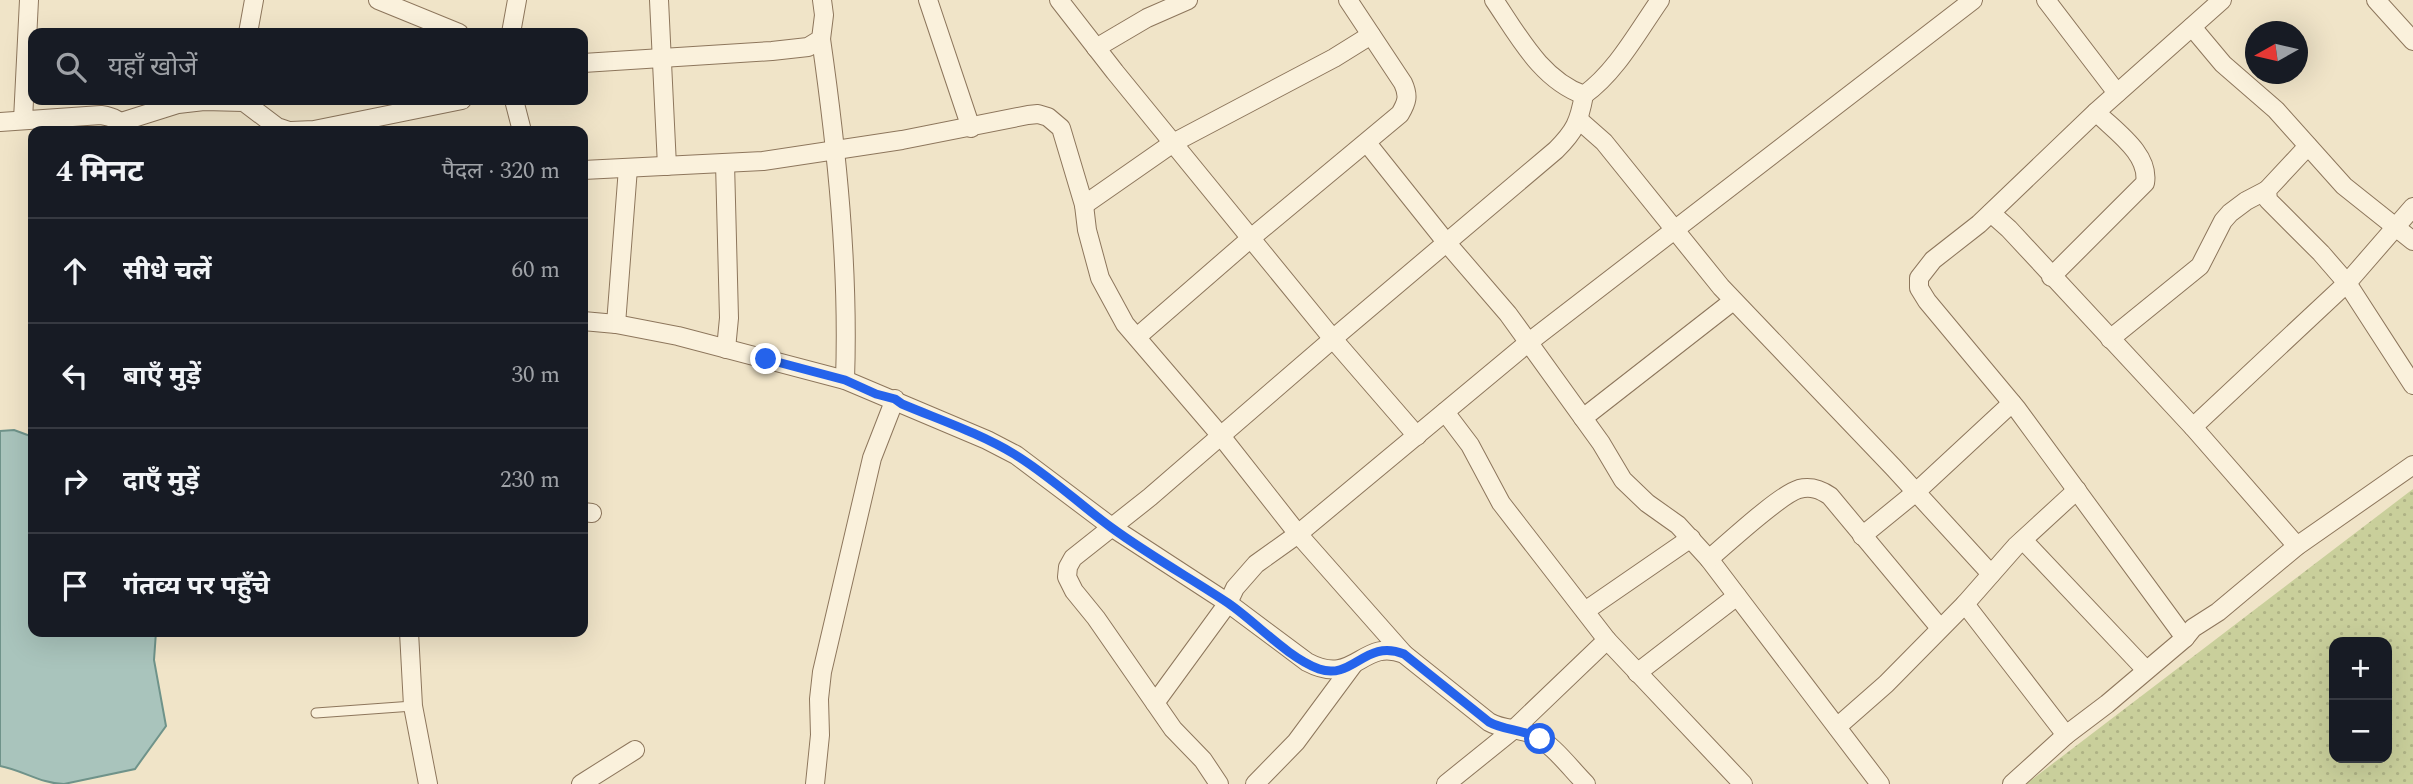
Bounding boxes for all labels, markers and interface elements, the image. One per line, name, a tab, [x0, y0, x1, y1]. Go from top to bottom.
north arrow	[2245, 21, 2308, 84]
search box	[28, 28, 588, 105]
text: यहाँ खोजें	[108, 47, 197, 87]
icon: search	[52, 48, 90, 86]
text: 4 मिनट	[56, 149, 143, 195]
text: पैदल · 320 m	[442, 154, 560, 189]
text: सीधे चलें	[123, 251, 211, 291]
icon: ahead	[56, 252, 94, 290]
text: 60 m	[511, 253, 560, 288]
route end	[750, 343, 781, 374]
text: बाएँ मुड़ें	[123, 356, 201, 396]
icon: left	[56, 357, 94, 395]
text: 30 m	[511, 358, 560, 393]
text: दाएँ मुड़ें	[123, 461, 199, 501]
icon: right	[56, 462, 94, 500]
text: 230 m	[500, 463, 560, 498]
text: गंतव्य पर पहुँचे	[123, 566, 270, 606]
icon: arrive	[56, 567, 94, 605]
map controls	[2329, 637, 2392, 763]
button: +	[2329, 637, 2392, 700]
button: −	[2329, 700, 2392, 763]
route start	[1524, 723, 1555, 754]

